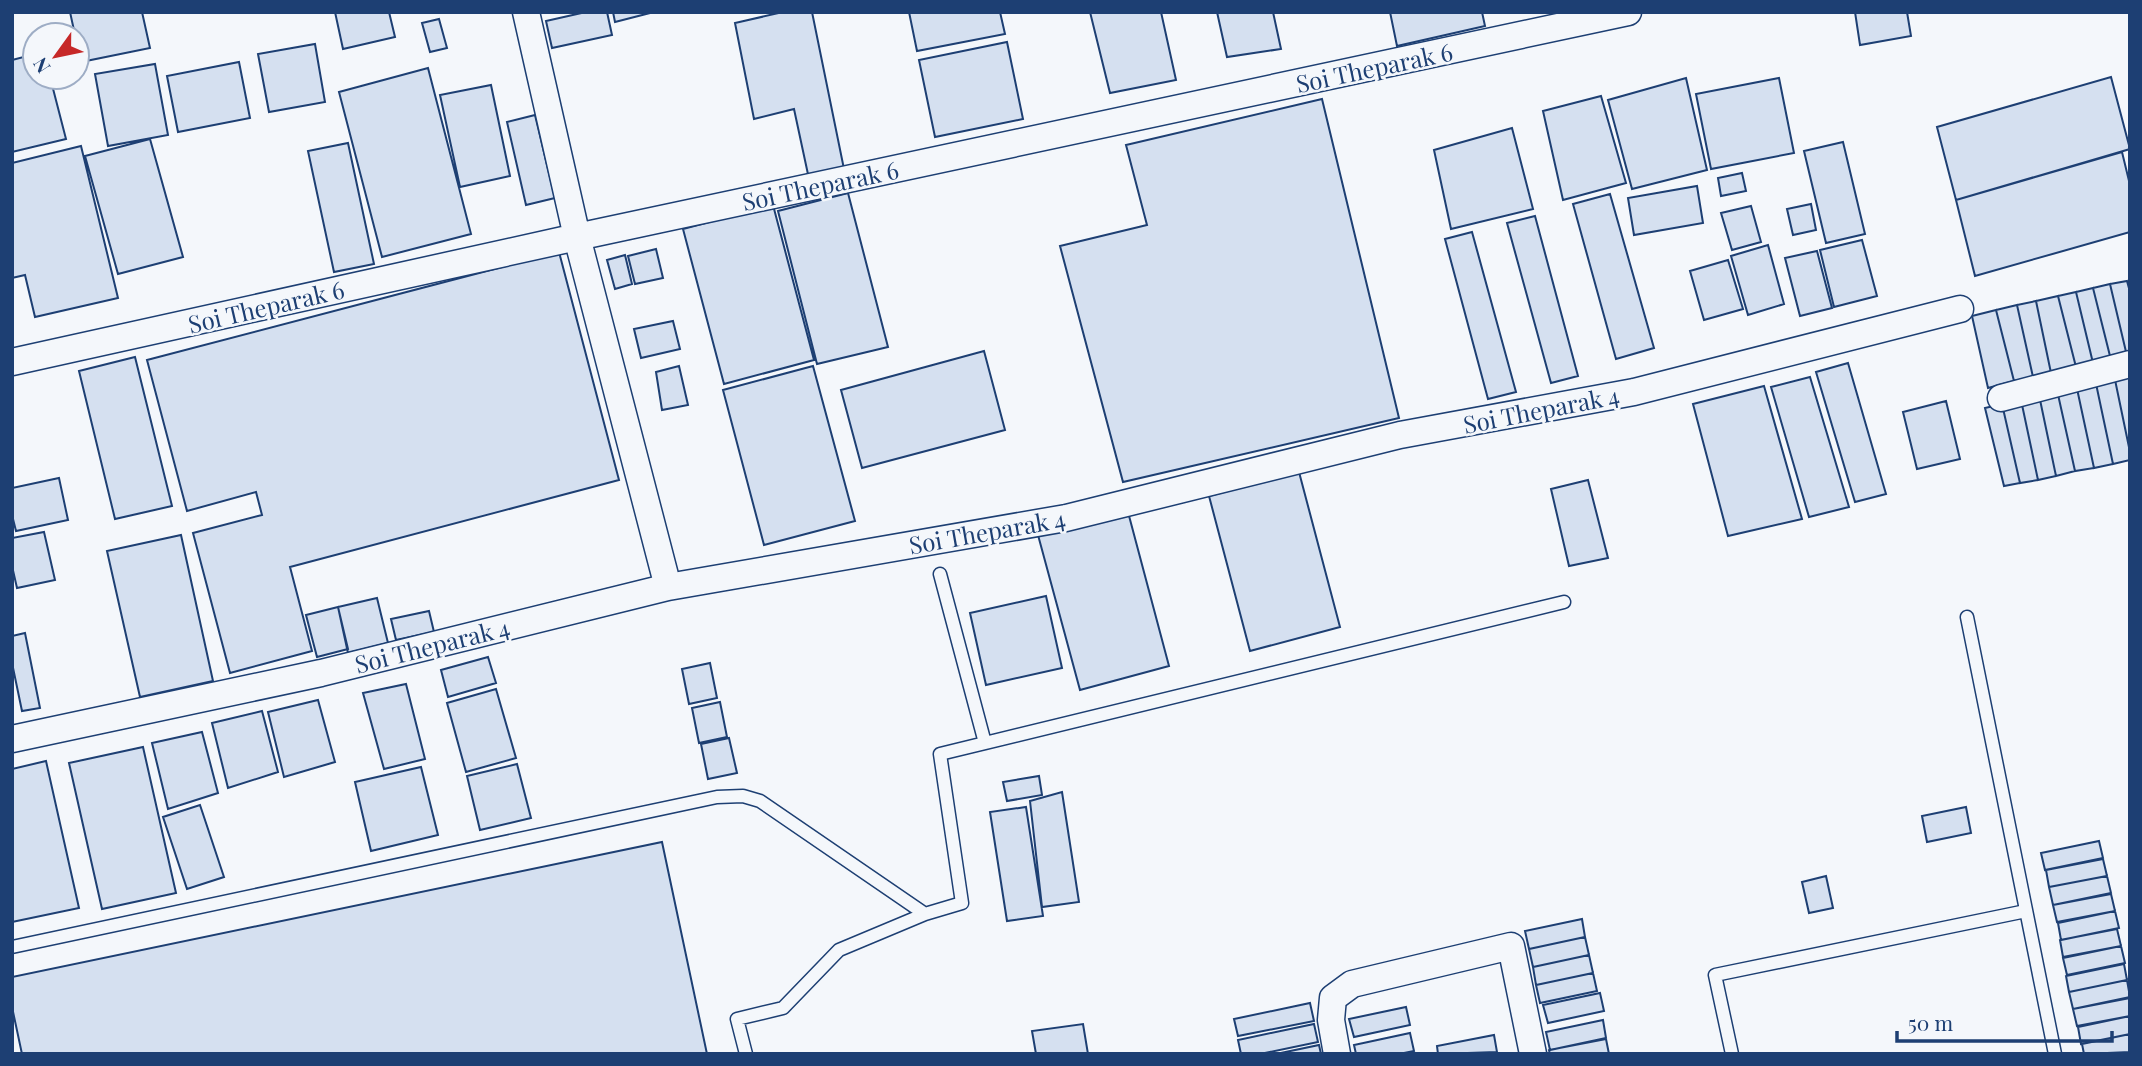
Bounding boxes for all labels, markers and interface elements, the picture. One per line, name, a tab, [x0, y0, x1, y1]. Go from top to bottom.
north arrow	[21, 21, 91, 91]
street label: Soi Theparak 6	[1293, 35, 1455, 99]
text: N	[26, 53, 56, 79]
street label: Soi Theparak 6	[739, 153, 901, 217]
street label: Soi Theparak 6	[185, 272, 347, 340]
street label: Soi Theparak 4	[1460, 378, 1622, 440]
street label: Soi Theparak 4	[906, 501, 1068, 561]
street label: Soi Theparak 4	[351, 610, 513, 680]
scale bar	[1897, 1000, 2112, 1044]
text: 50 m	[1908, 1008, 1954, 1036]

